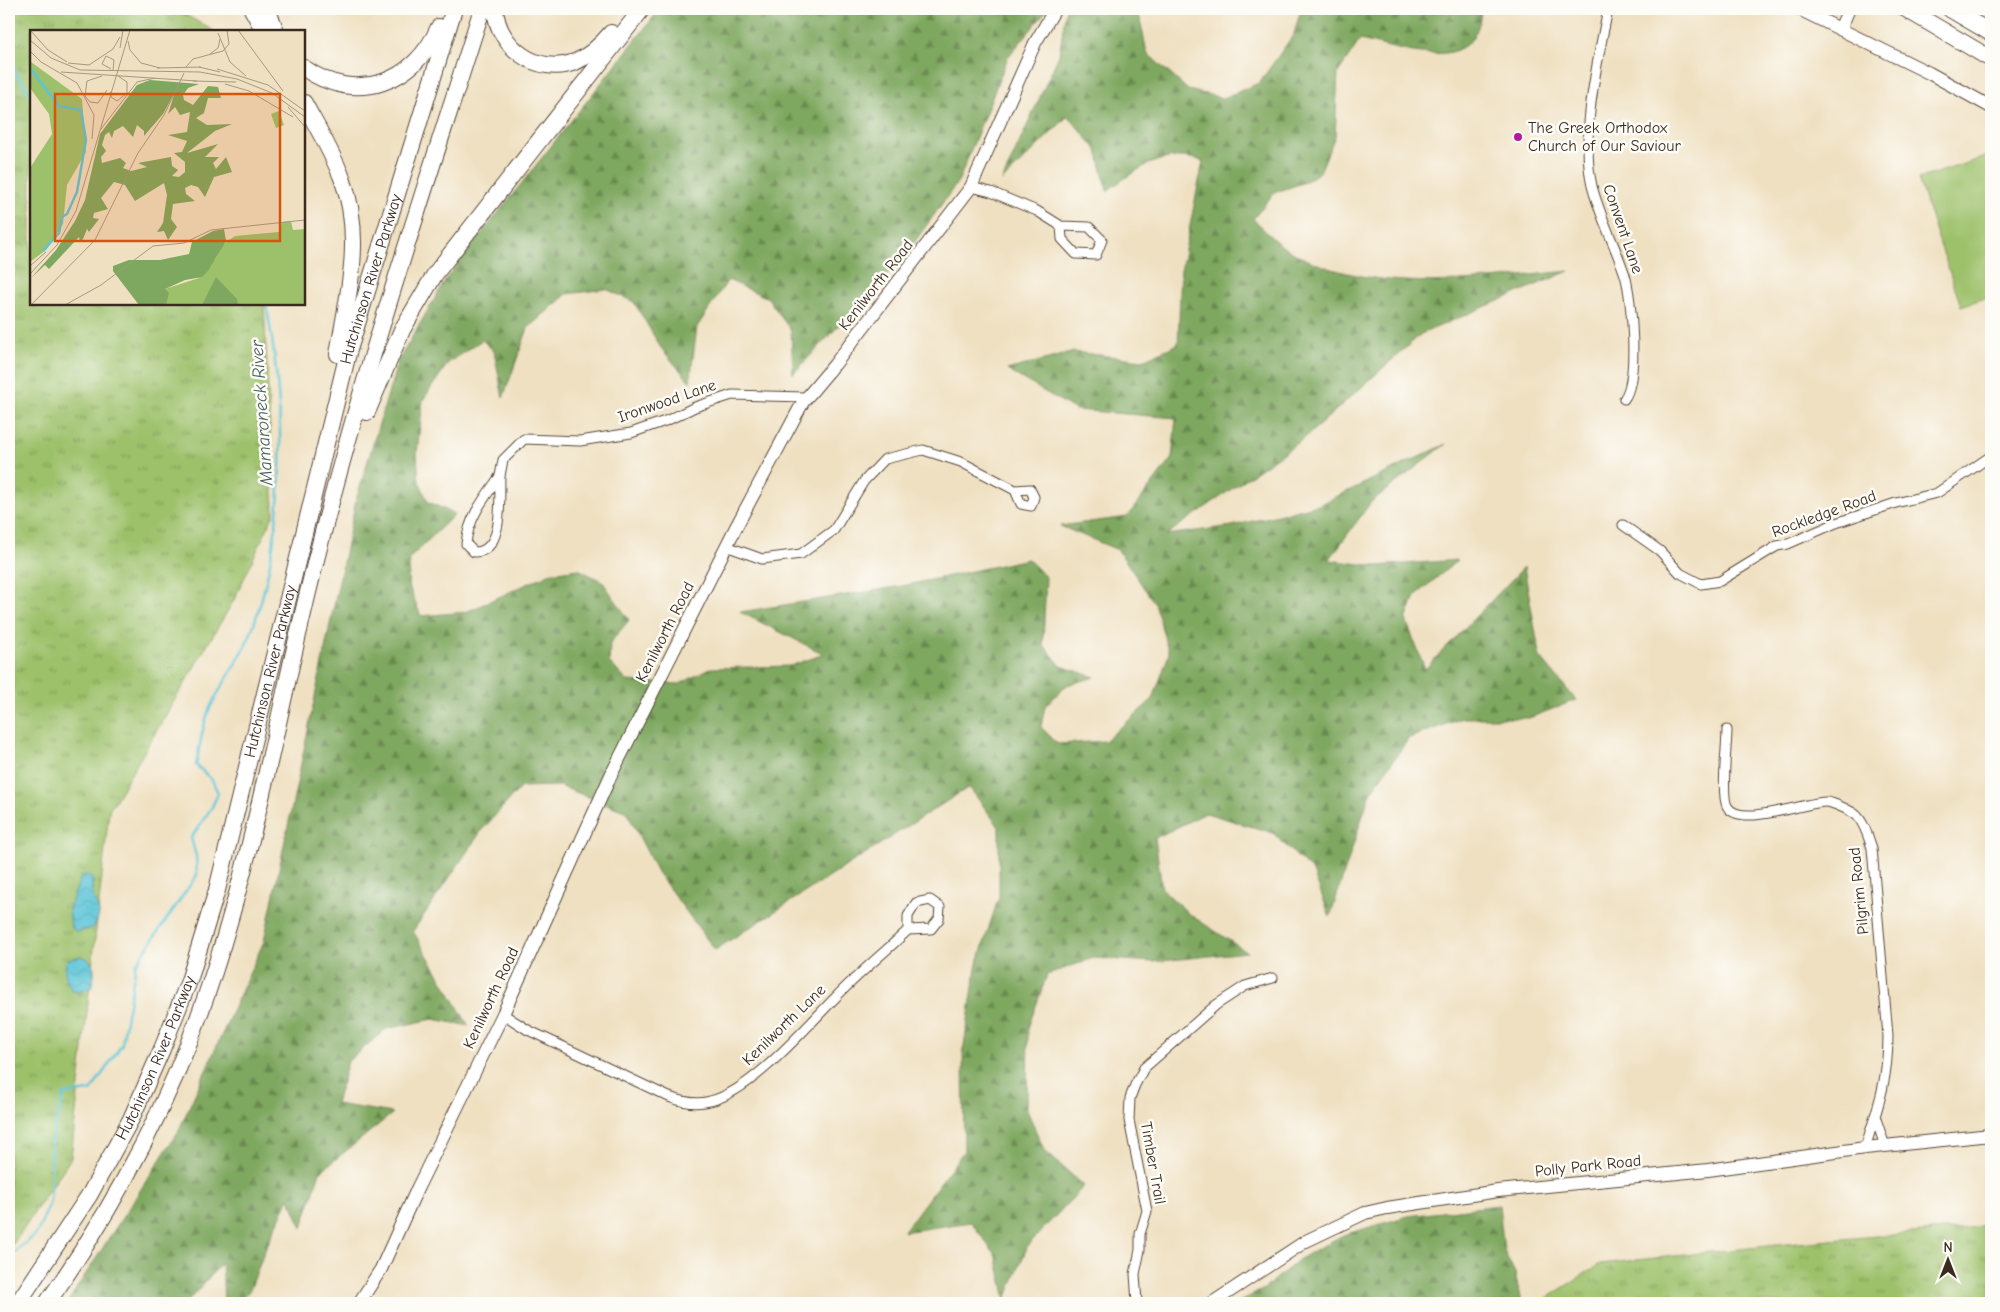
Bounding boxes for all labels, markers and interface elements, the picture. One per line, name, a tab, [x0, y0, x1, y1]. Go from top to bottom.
inset map	[30, 30, 305, 305]
place label: The Greek Orthodox Church of Our Saviour	[1528, 119, 1681, 155]
marker: The Greek Orthodox Church of Our Saviour	[1512, 131, 1524, 143]
street label: Convent Lane	[1599, 182, 1647, 276]
street label: Hutchinson River Parkway	[337, 191, 406, 366]
street label: Kenilworth Road	[835, 236, 917, 334]
water label: Mamaroneck River	[246, 339, 278, 487]
street label: Ironwood Lane	[616, 376, 718, 426]
street label: Rockledge Road	[1769, 487, 1879, 541]
street label: Kenilworth Road	[632, 579, 698, 685]
street label: Hutchinson River Parkway	[241, 583, 300, 759]
street label: Pilgrim Road	[1845, 846, 1873, 936]
street label: Kenilworth Road	[460, 944, 522, 1052]
street label: Hutchinson River Parkway	[112, 973, 199, 1143]
street label: Kenilworth Lane	[739, 981, 829, 1069]
street label: Timber Trail	[1137, 1120, 1169, 1206]
street label: Polly Park Road	[1534, 1151, 1642, 1181]
north arrow	[1922, 1234, 1972, 1284]
text: N	[1943, 1239, 1953, 1256]

